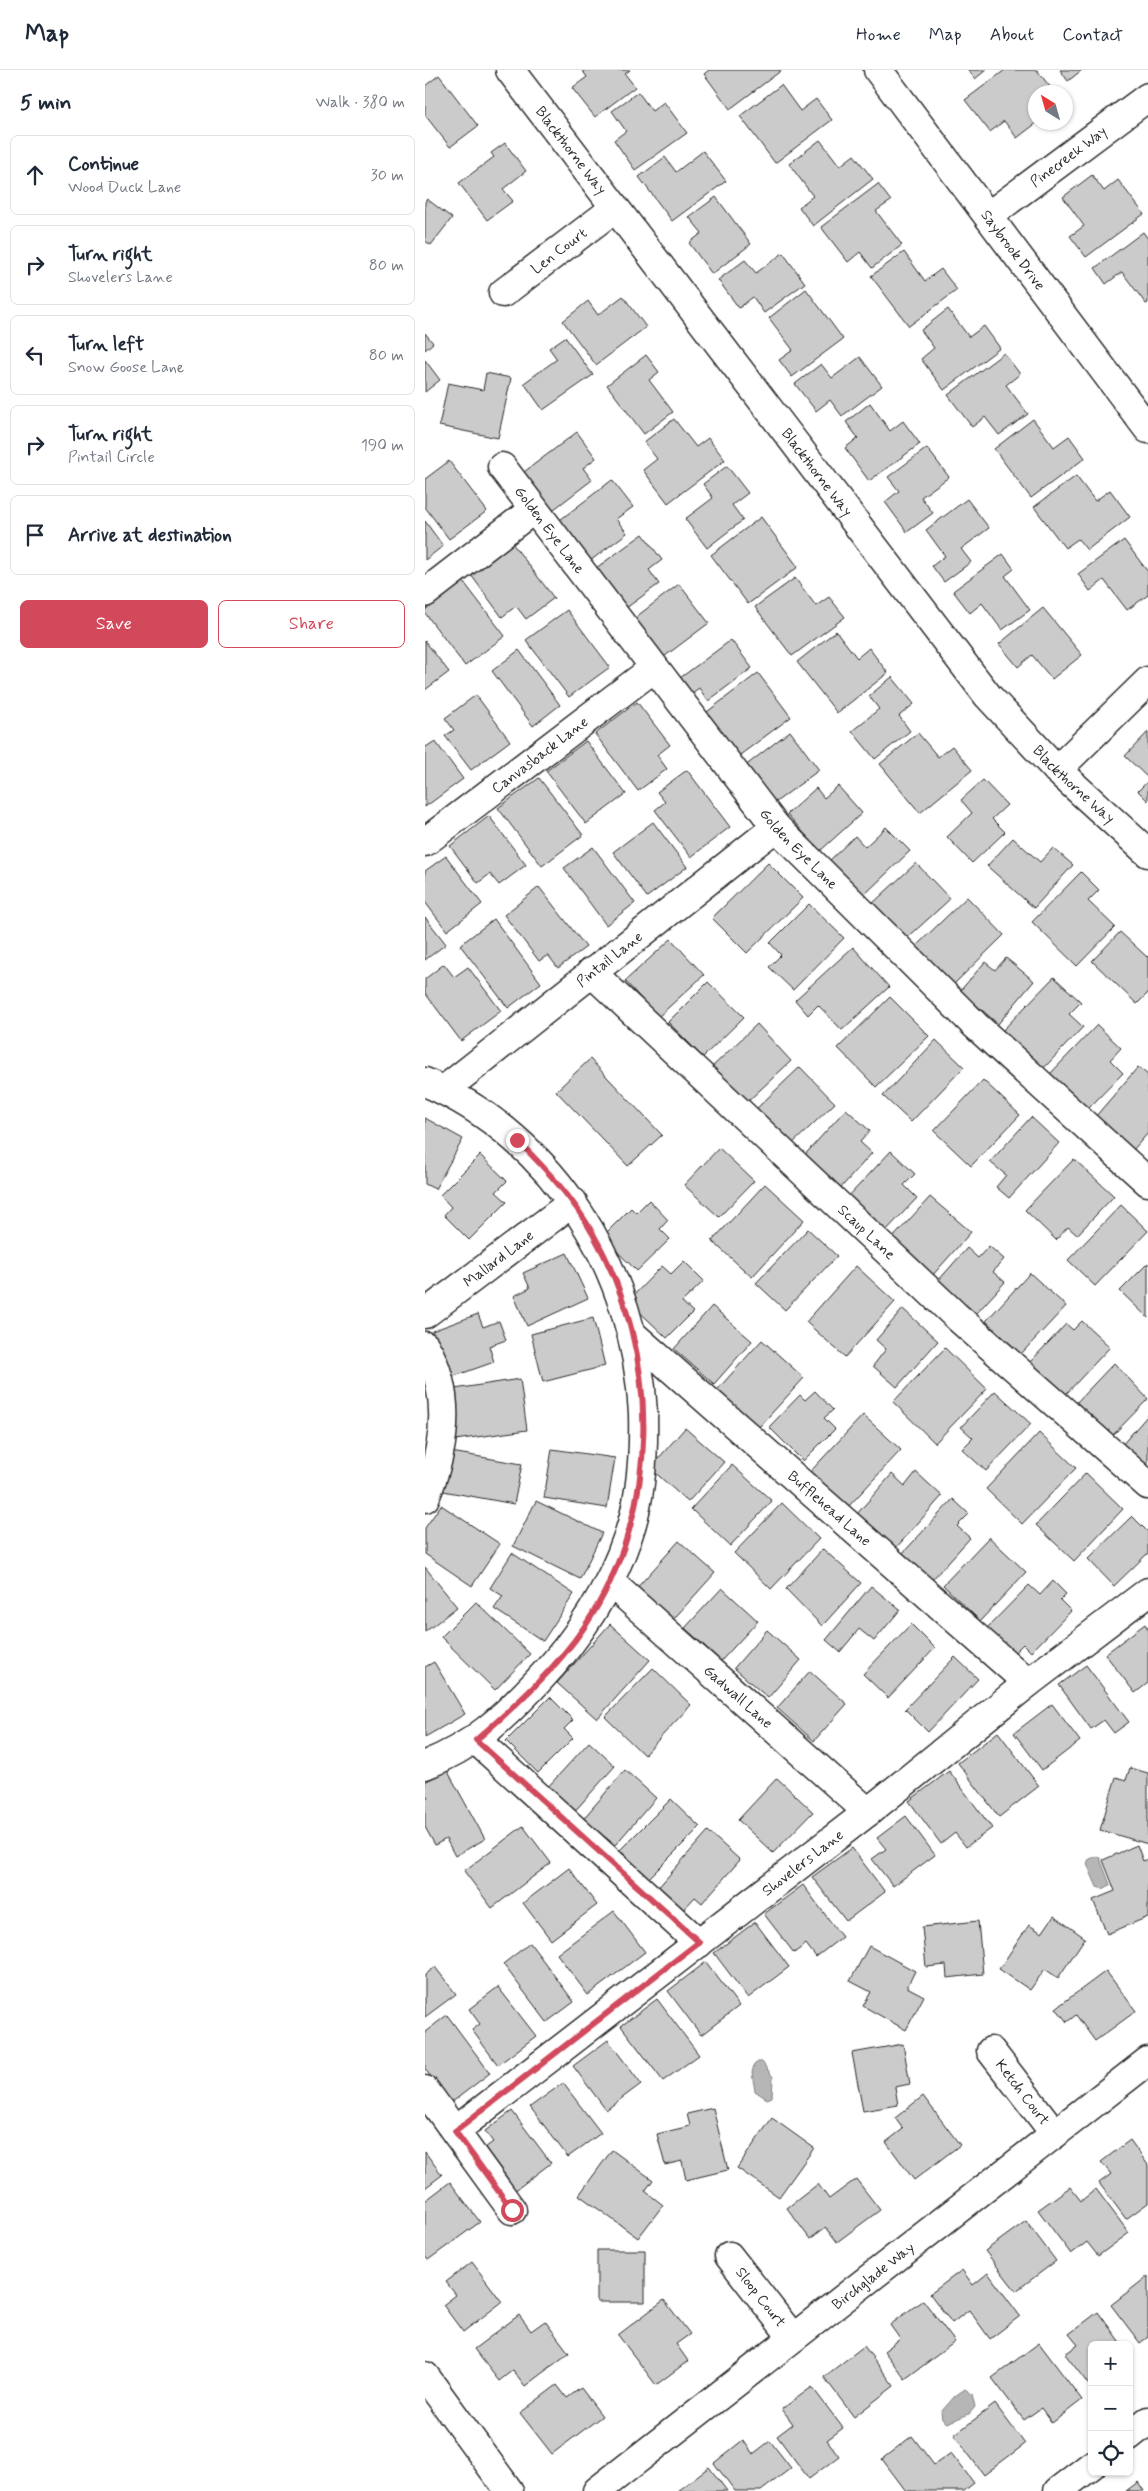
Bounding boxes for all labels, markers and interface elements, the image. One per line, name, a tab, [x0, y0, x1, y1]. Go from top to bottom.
text: Map	[25, 19, 69, 50]
text: Home	[856, 23, 901, 47]
text: Map	[929, 23, 962, 47]
text: About	[990, 23, 1034, 47]
text: Contact	[1062, 23, 1123, 47]
north arrow	[1028, 85, 1073, 130]
text: 5 min	[20, 89, 72, 117]
text: Walk · 380 m	[315, 92, 405, 113]
street label: Blackthorne Way	[530, 103, 611, 199]
street label: Pinecreek Way	[1026, 122, 1111, 192]
text: Continue	[68, 152, 139, 177]
icon: ahead	[21, 161, 49, 189]
text: 30 m	[371, 165, 404, 186]
text: Wood Duck Lane	[68, 177, 181, 198]
street label: Saybrook Drive	[976, 206, 1049, 295]
street label: Len Court	[527, 223, 592, 279]
text: Turn right	[68, 242, 152, 267]
icon: right	[21, 251, 49, 279]
text: 80 m	[369, 255, 404, 276]
text: Shovelers Lane	[68, 267, 173, 288]
text: Turn left	[68, 332, 144, 357]
icon: left	[21, 341, 49, 369]
text: 80 m	[369, 345, 404, 366]
text: Snow Goose Lane	[68, 357, 184, 378]
text: Turn right	[68, 422, 152, 447]
street label: Blackthorne Way	[776, 425, 856, 521]
icon: right	[21, 431, 49, 459]
text: 190 m	[361, 435, 404, 456]
text: Pintail Circle	[68, 447, 155, 468]
street label: Golden Eye Lane	[509, 483, 589, 578]
icon: arrive	[21, 521, 49, 549]
text: Arrive at destination	[68, 523, 232, 548]
button: Save	[20, 600, 208, 648]
button: Share	[218, 600, 405, 648]
street label: Canvasback Lane	[488, 712, 593, 799]
street label: Blackthorne Way	[1028, 741, 1119, 829]
street label: Golden Eye Lane	[755, 805, 842, 894]
street label: Pintail Lane	[573, 927, 648, 992]
route end	[506, 1129, 529, 1152]
street label: Scaup Lane	[833, 1201, 899, 1265]
street label: Mallard Lane	[460, 1226, 539, 1292]
street label: Bufflehead Lane	[783, 1467, 875, 1551]
street label: Gadwall Lane	[699, 1661, 777, 1734]
street label: Shovelers Lane	[758, 1825, 848, 1901]
street label: Ketch Court	[990, 2056, 1054, 2130]
route start	[501, 2199, 524, 2222]
street label: Birchglade Way	[828, 2238, 919, 2315]
street label: Sloop Court	[730, 2263, 790, 2332]
map controls	[1088, 2341, 1133, 2476]
button: +	[1088, 2341, 1133, 2386]
button: −	[1088, 2386, 1133, 2431]
button: locate	[1088, 2431, 1133, 2476]

